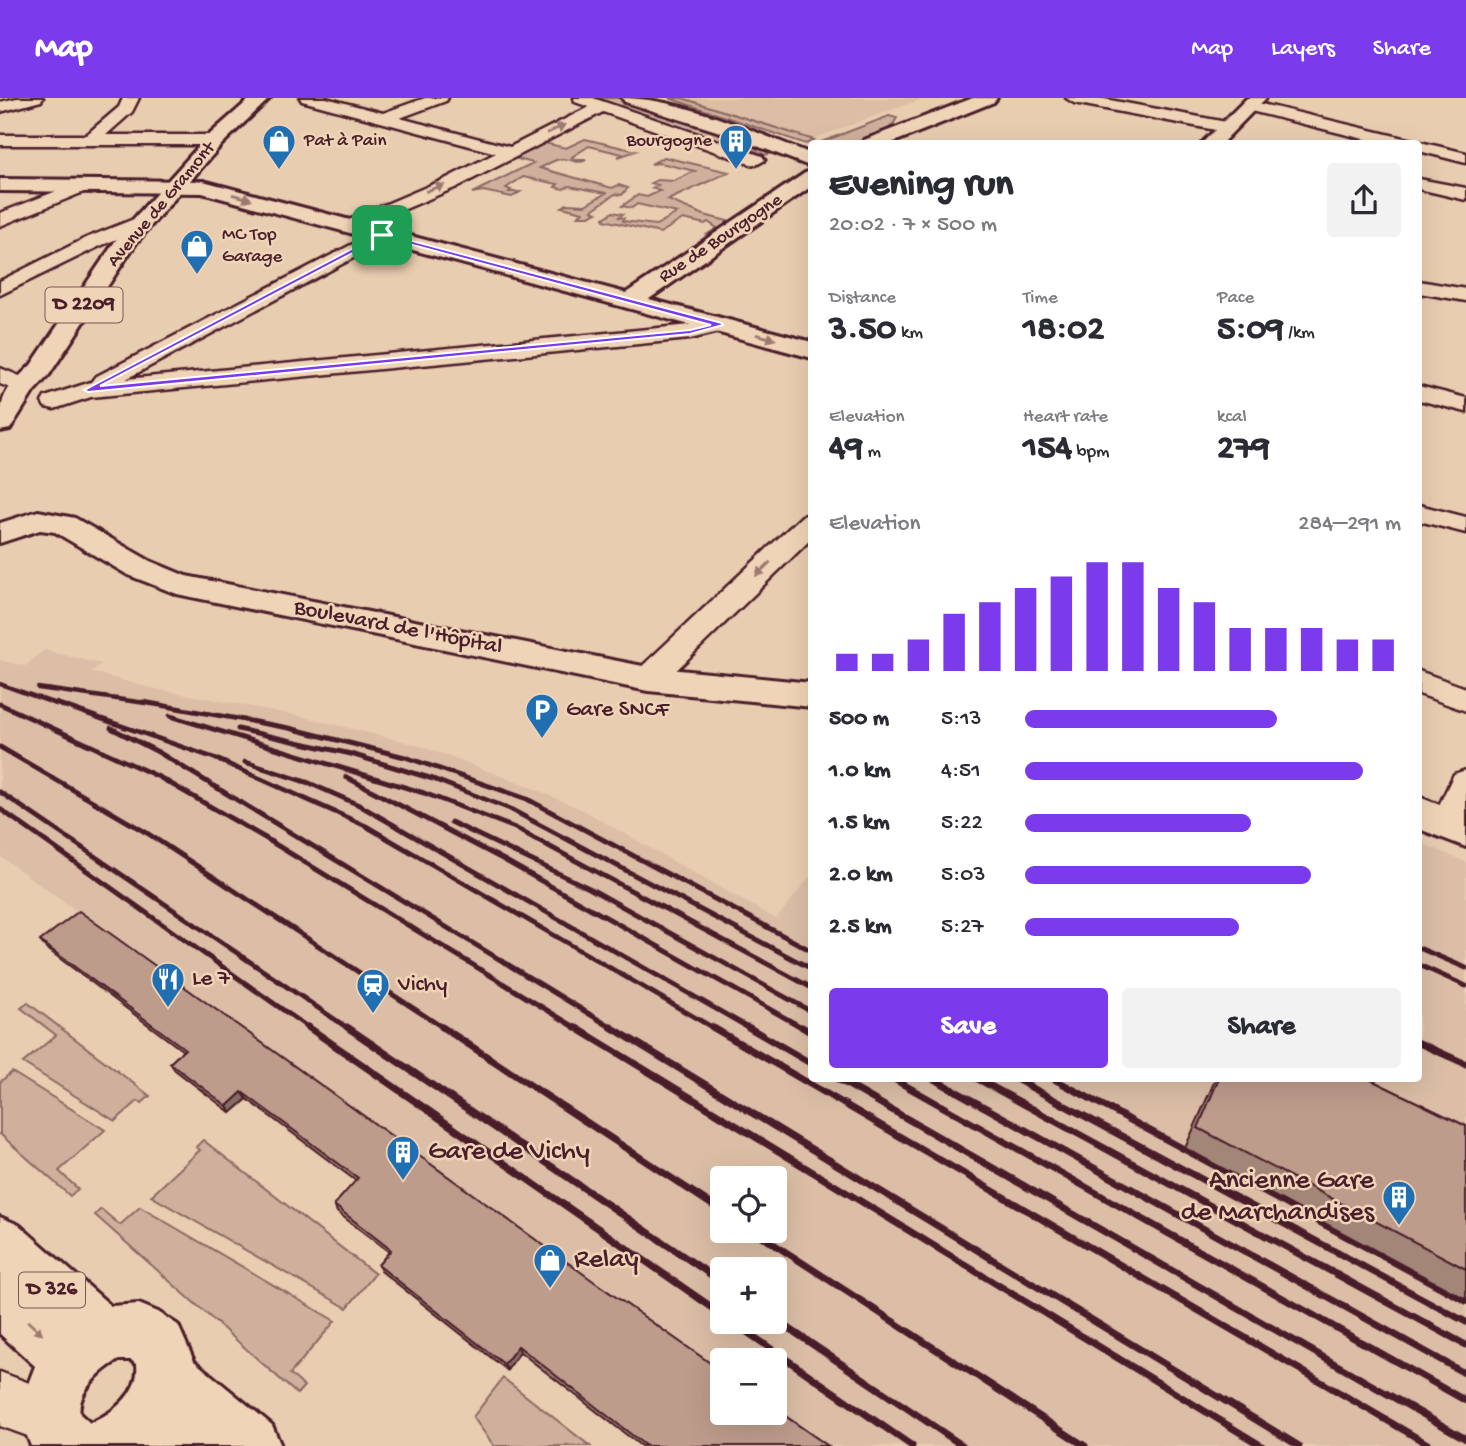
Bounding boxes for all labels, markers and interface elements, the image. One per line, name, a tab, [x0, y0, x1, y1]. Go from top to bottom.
text: Map	[35, 30, 92, 68]
text: Map	[1191, 35, 1233, 64]
text: Layers	[1271, 35, 1335, 64]
text: Share	[1373, 35, 1431, 64]
shop icon: Pat à Pain	[260, 122, 298, 171]
building icon: Bourgogne	[717, 122, 755, 171]
one-way arrow	[546, 124, 566, 135]
place label: Pat à Pain	[303, 130, 387, 153]
place label: Bourgogne	[625, 130, 712, 153]
street label: Avenue de Gramont	[103, 136, 223, 272]
button: share	[1327, 163, 1401, 237]
text: Evening run	[829, 164, 1013, 208]
one-way arrow	[425, 182, 446, 193]
street label: Rue de Bourgogne	[655, 189, 787, 289]
one-way arrow	[232, 192, 254, 203]
pin	[352, 205, 412, 265]
text: 20:02 · 7 × 500 m	[829, 212, 997, 239]
icon: arrive	[363, 216, 401, 254]
place label: MC Top Garage	[222, 224, 283, 269]
shop icon: MC Top Garage	[178, 227, 216, 276]
text: Distance	[829, 287, 896, 310]
text: Time	[1023, 287, 1058, 310]
text: Pace	[1217, 287, 1254, 310]
road number: D 2209	[46, 288, 122, 322]
text: 3.50	[829, 310, 896, 351]
text: 18:02	[1023, 310, 1104, 351]
text: 5:09	[1217, 310, 1284, 351]
text: km	[896, 322, 923, 345]
text: /km	[1284, 322, 1315, 345]
one-way arrow	[755, 332, 777, 343]
text: Elevation	[829, 406, 905, 429]
text: Heart rate	[1023, 406, 1108, 429]
text: kcal	[1217, 406, 1247, 429]
text: 49	[829, 429, 863, 470]
text: 154	[1023, 429, 1072, 470]
text: 279	[1217, 429, 1270, 470]
text: m	[863, 441, 881, 464]
text: bpm	[1072, 441, 1109, 464]
text: Elevation	[829, 511, 920, 538]
text: 284–291 m	[1298, 511, 1401, 538]
one-way arrow	[755, 561, 772, 577]
street label: Boulevard de l'Hôpital	[291, 594, 504, 661]
parking icon: Gare SNCF	[523, 691, 561, 740]
place label: Gare SNCF	[566, 697, 670, 724]
text: 500 m	[829, 706, 889, 733]
text: 5:13	[941, 706, 982, 733]
text: 1.0 km	[829, 758, 891, 785]
text: 4:51	[941, 758, 981, 785]
text: 1.5 km	[829, 810, 890, 837]
text: 5:22	[941, 810, 983, 837]
text: 2.0 km	[829, 862, 893, 889]
text: 5:03	[941, 862, 985, 889]
text: 2.5 km	[829, 914, 892, 941]
text: 5:27	[941, 914, 984, 941]
restaurant icon: Le 7	[149, 960, 187, 1009]
place label: Le 7	[192, 966, 231, 993]
station icon: Vichy	[354, 966, 392, 1015]
place label: Vichy	[397, 972, 447, 999]
button: Save	[829, 988, 1108, 1068]
button: Share	[1122, 988, 1401, 1068]
building icon: Gare de Vichy	[384, 1133, 422, 1182]
place label: Gare de Vichy	[428, 1136, 590, 1169]
place label: Ancienne Gare de Marchandises	[1181, 1165, 1375, 1230]
map controls	[710, 1166, 787, 1425]
button: locate	[710, 1166, 787, 1243]
building icon: Ancienne Gare de Marchandises	[1380, 1178, 1418, 1227]
shop icon: Relay	[531, 1241, 569, 1290]
place label: Relay	[574, 1244, 639, 1277]
button: +	[710, 1257, 787, 1334]
road number: D 326	[19, 1272, 85, 1308]
one-way arrow	[26, 1320, 43, 1336]
button: −	[710, 1348, 787, 1425]

